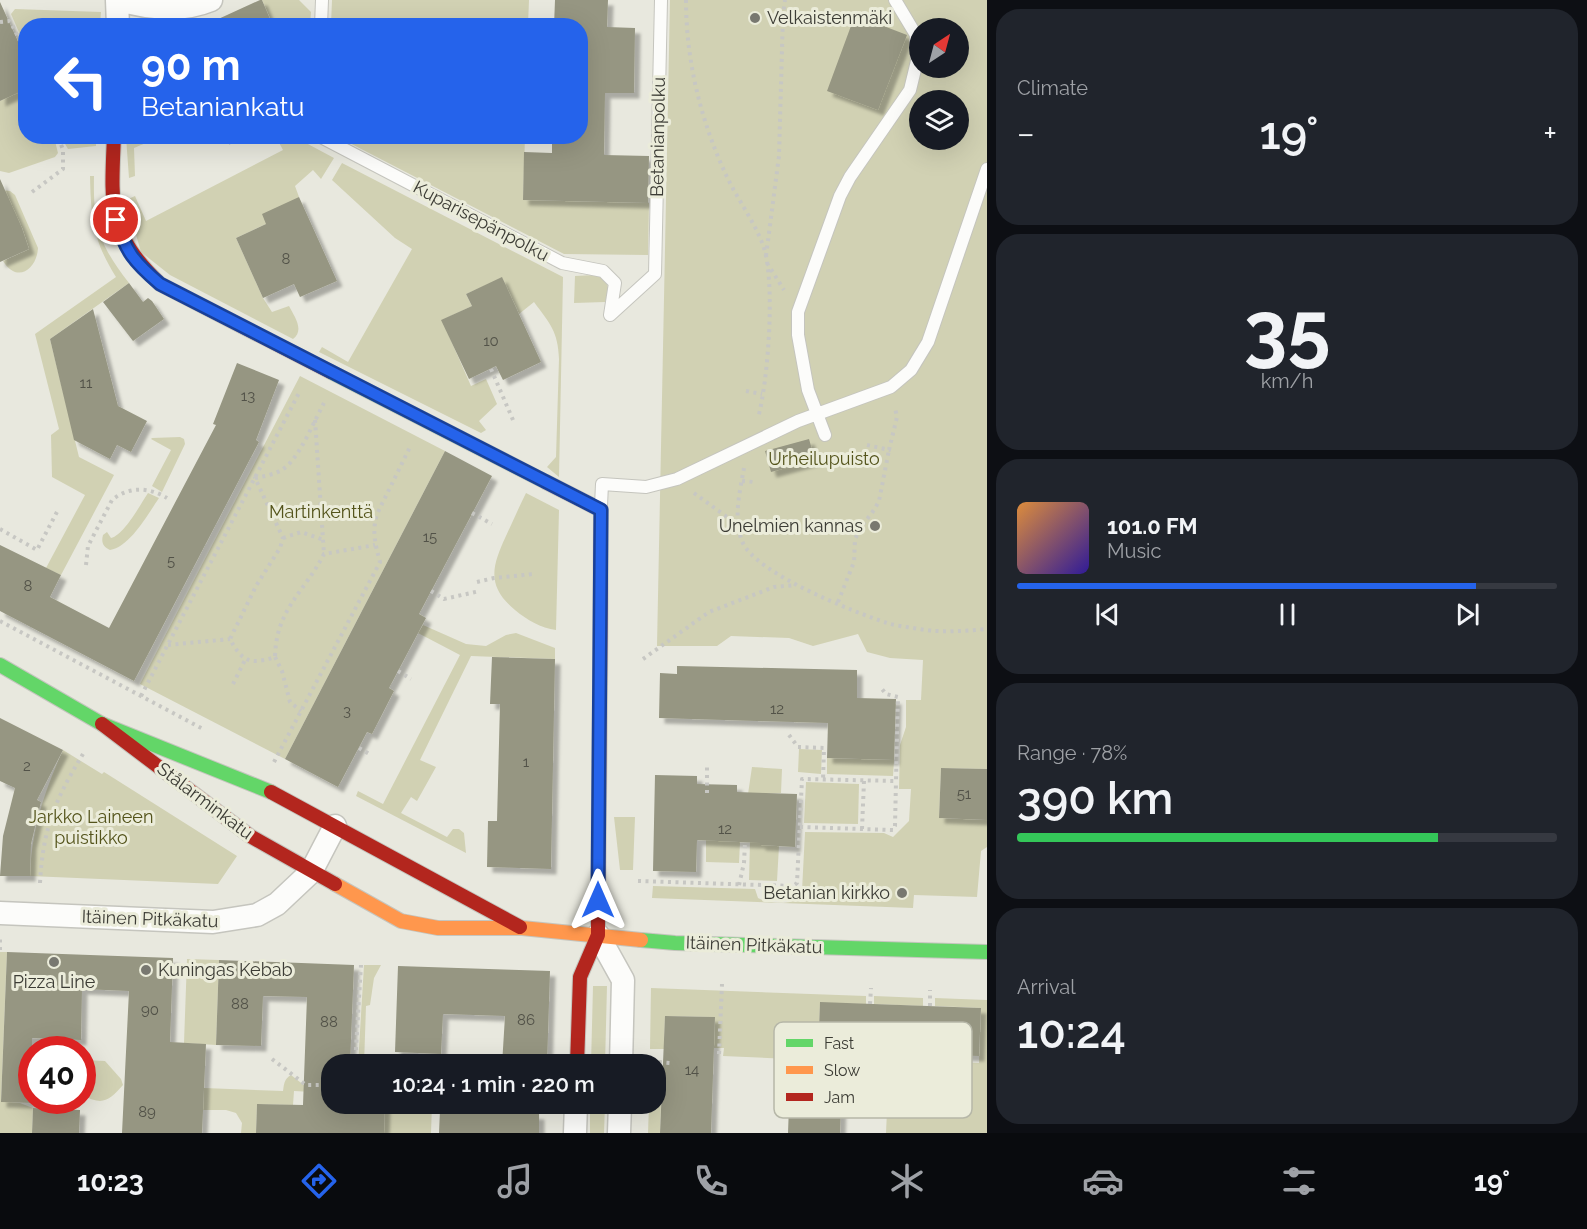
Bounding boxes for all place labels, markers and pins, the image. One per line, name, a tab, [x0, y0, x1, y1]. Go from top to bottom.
place label: Velkaistenmäki	[767, 7, 892, 28]
marker: Velkaistenmäki	[748, 11, 762, 25]
pin	[90, 194, 141, 245]
place label: Unelmien kannas	[719, 515, 863, 536]
marker: Unelmien kannas	[868, 519, 882, 533]
place label: Betanian kirkko	[763, 882, 890, 903]
marker: Betanian kirkko	[895, 886, 909, 900]
marker: Pizza Line	[47, 955, 61, 969]
place label: Kuningas Kebab	[158, 959, 293, 980]
marker: Kuningas Kebab	[139, 963, 153, 977]
place label: Pizza Line	[13, 971, 96, 992]

